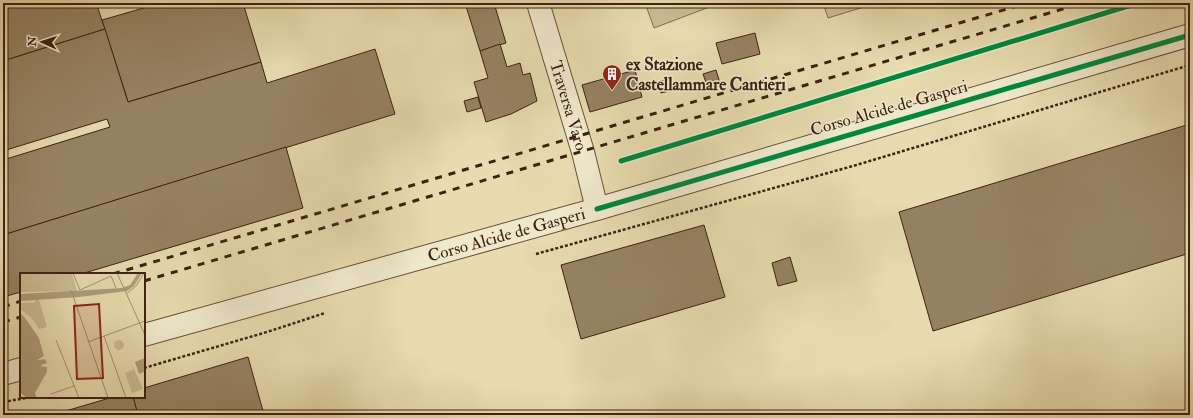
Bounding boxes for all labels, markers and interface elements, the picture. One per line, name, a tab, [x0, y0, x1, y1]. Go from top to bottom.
north arrow	[22, 22, 62, 62]
text: N	[26, 35, 39, 48]
place label: ex Stazione Castellammare Cantieri	[626, 54, 786, 95]
street label: Traversa Varo	[545, 58, 592, 153]
building icon: ex Stazione Castellammare Cantieri	[601, 63, 623, 91]
street label: Corso Alcide de Gasperi	[808, 75, 971, 141]
street label: Corso Alcide de Gasperi	[425, 202, 588, 266]
inset map	[20, 273, 145, 398]

